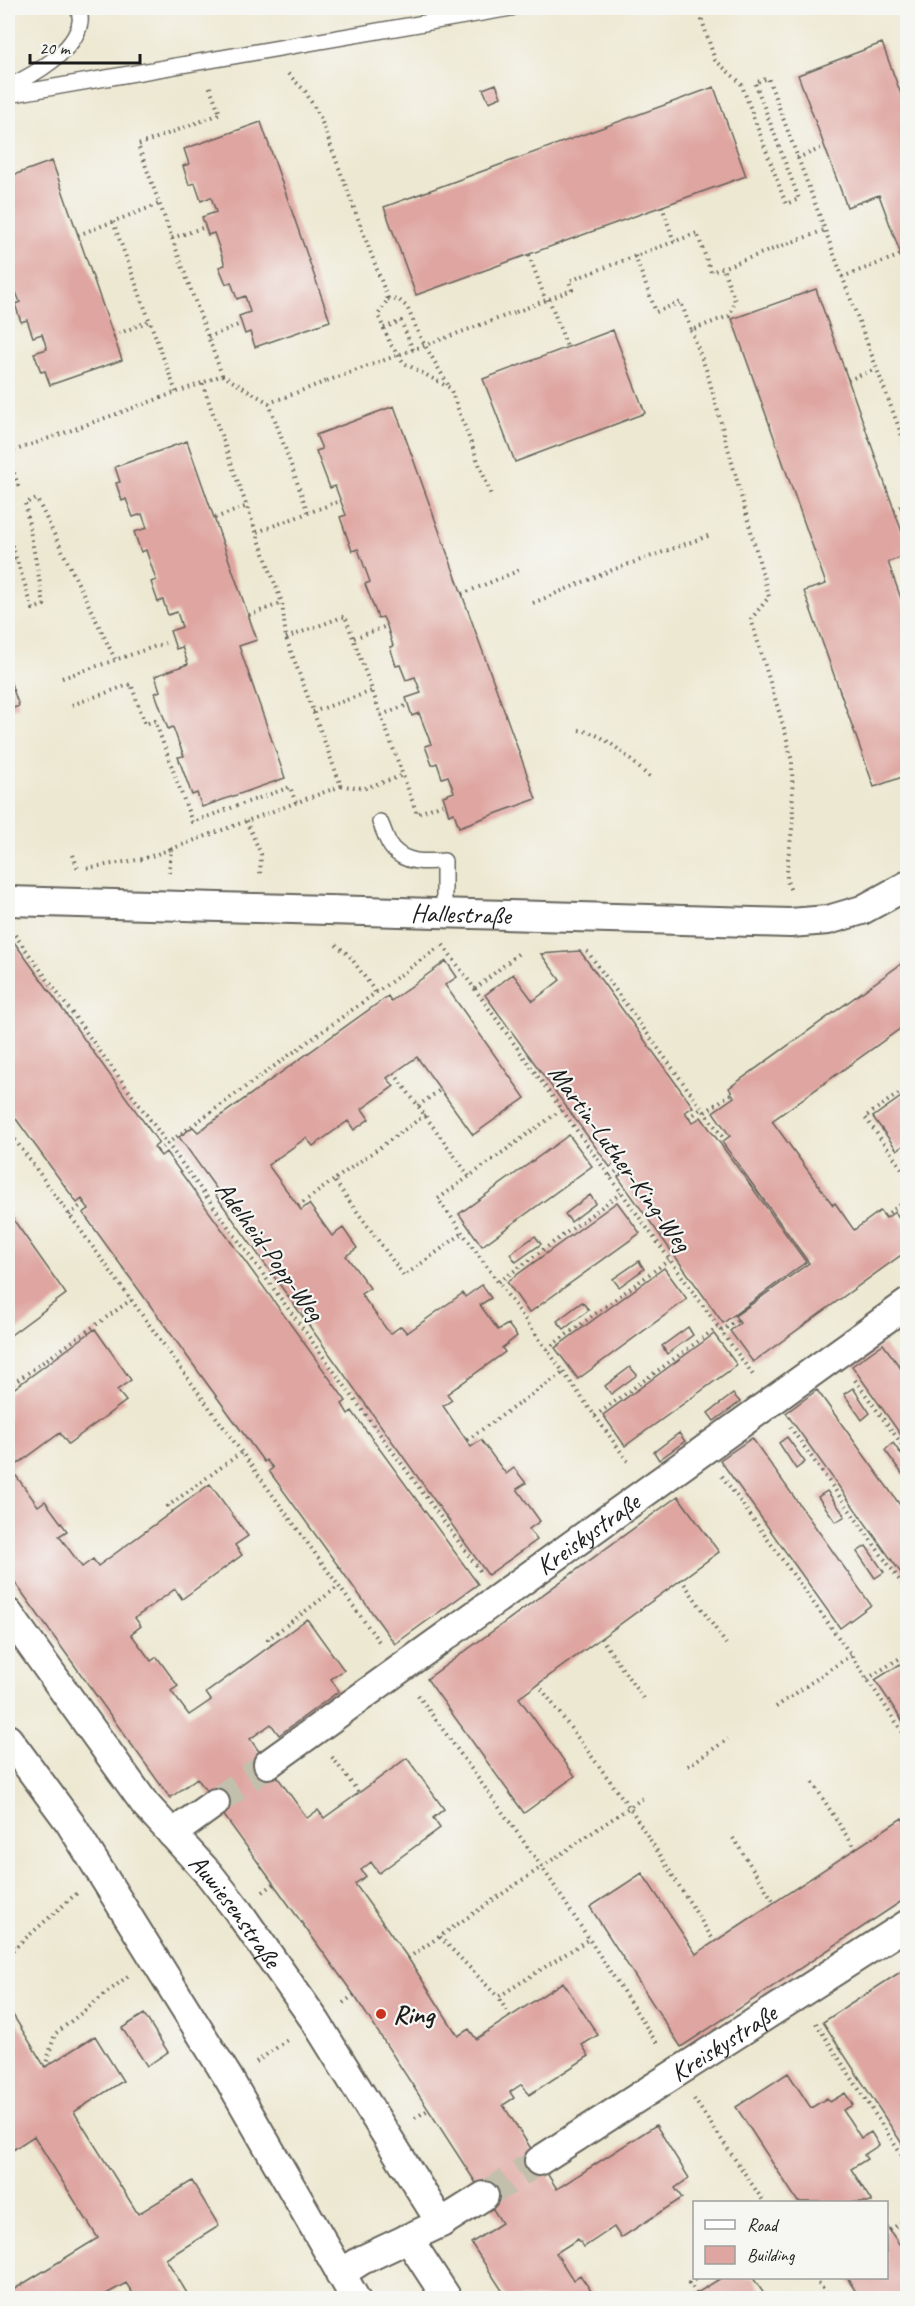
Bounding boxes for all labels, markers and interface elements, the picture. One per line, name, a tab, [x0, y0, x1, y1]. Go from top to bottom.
scale bar	[30, 27, 140, 65]
text: 20 m	[39, 37, 72, 59]
street label: Hallestraße	[411, 896, 514, 932]
street label: Martin-Luther-King-Weg	[541, 1058, 700, 1260]
street label: Adelheid-Popp-Weg	[208, 1174, 333, 1329]
street label: Kreiskystraße	[529, 1484, 648, 1582]
street label: Auwiesenstraße	[182, 1847, 290, 1976]
street label: Kreiskystraße	[664, 1995, 785, 2089]
place label: Ring	[393, 1998, 436, 2031]
marker: Ring	[374, 2007, 388, 2021]
legend	[693, 2201, 888, 2279]
text: Road	[747, 2214, 780, 2236]
text: Building	[747, 2244, 796, 2266]

